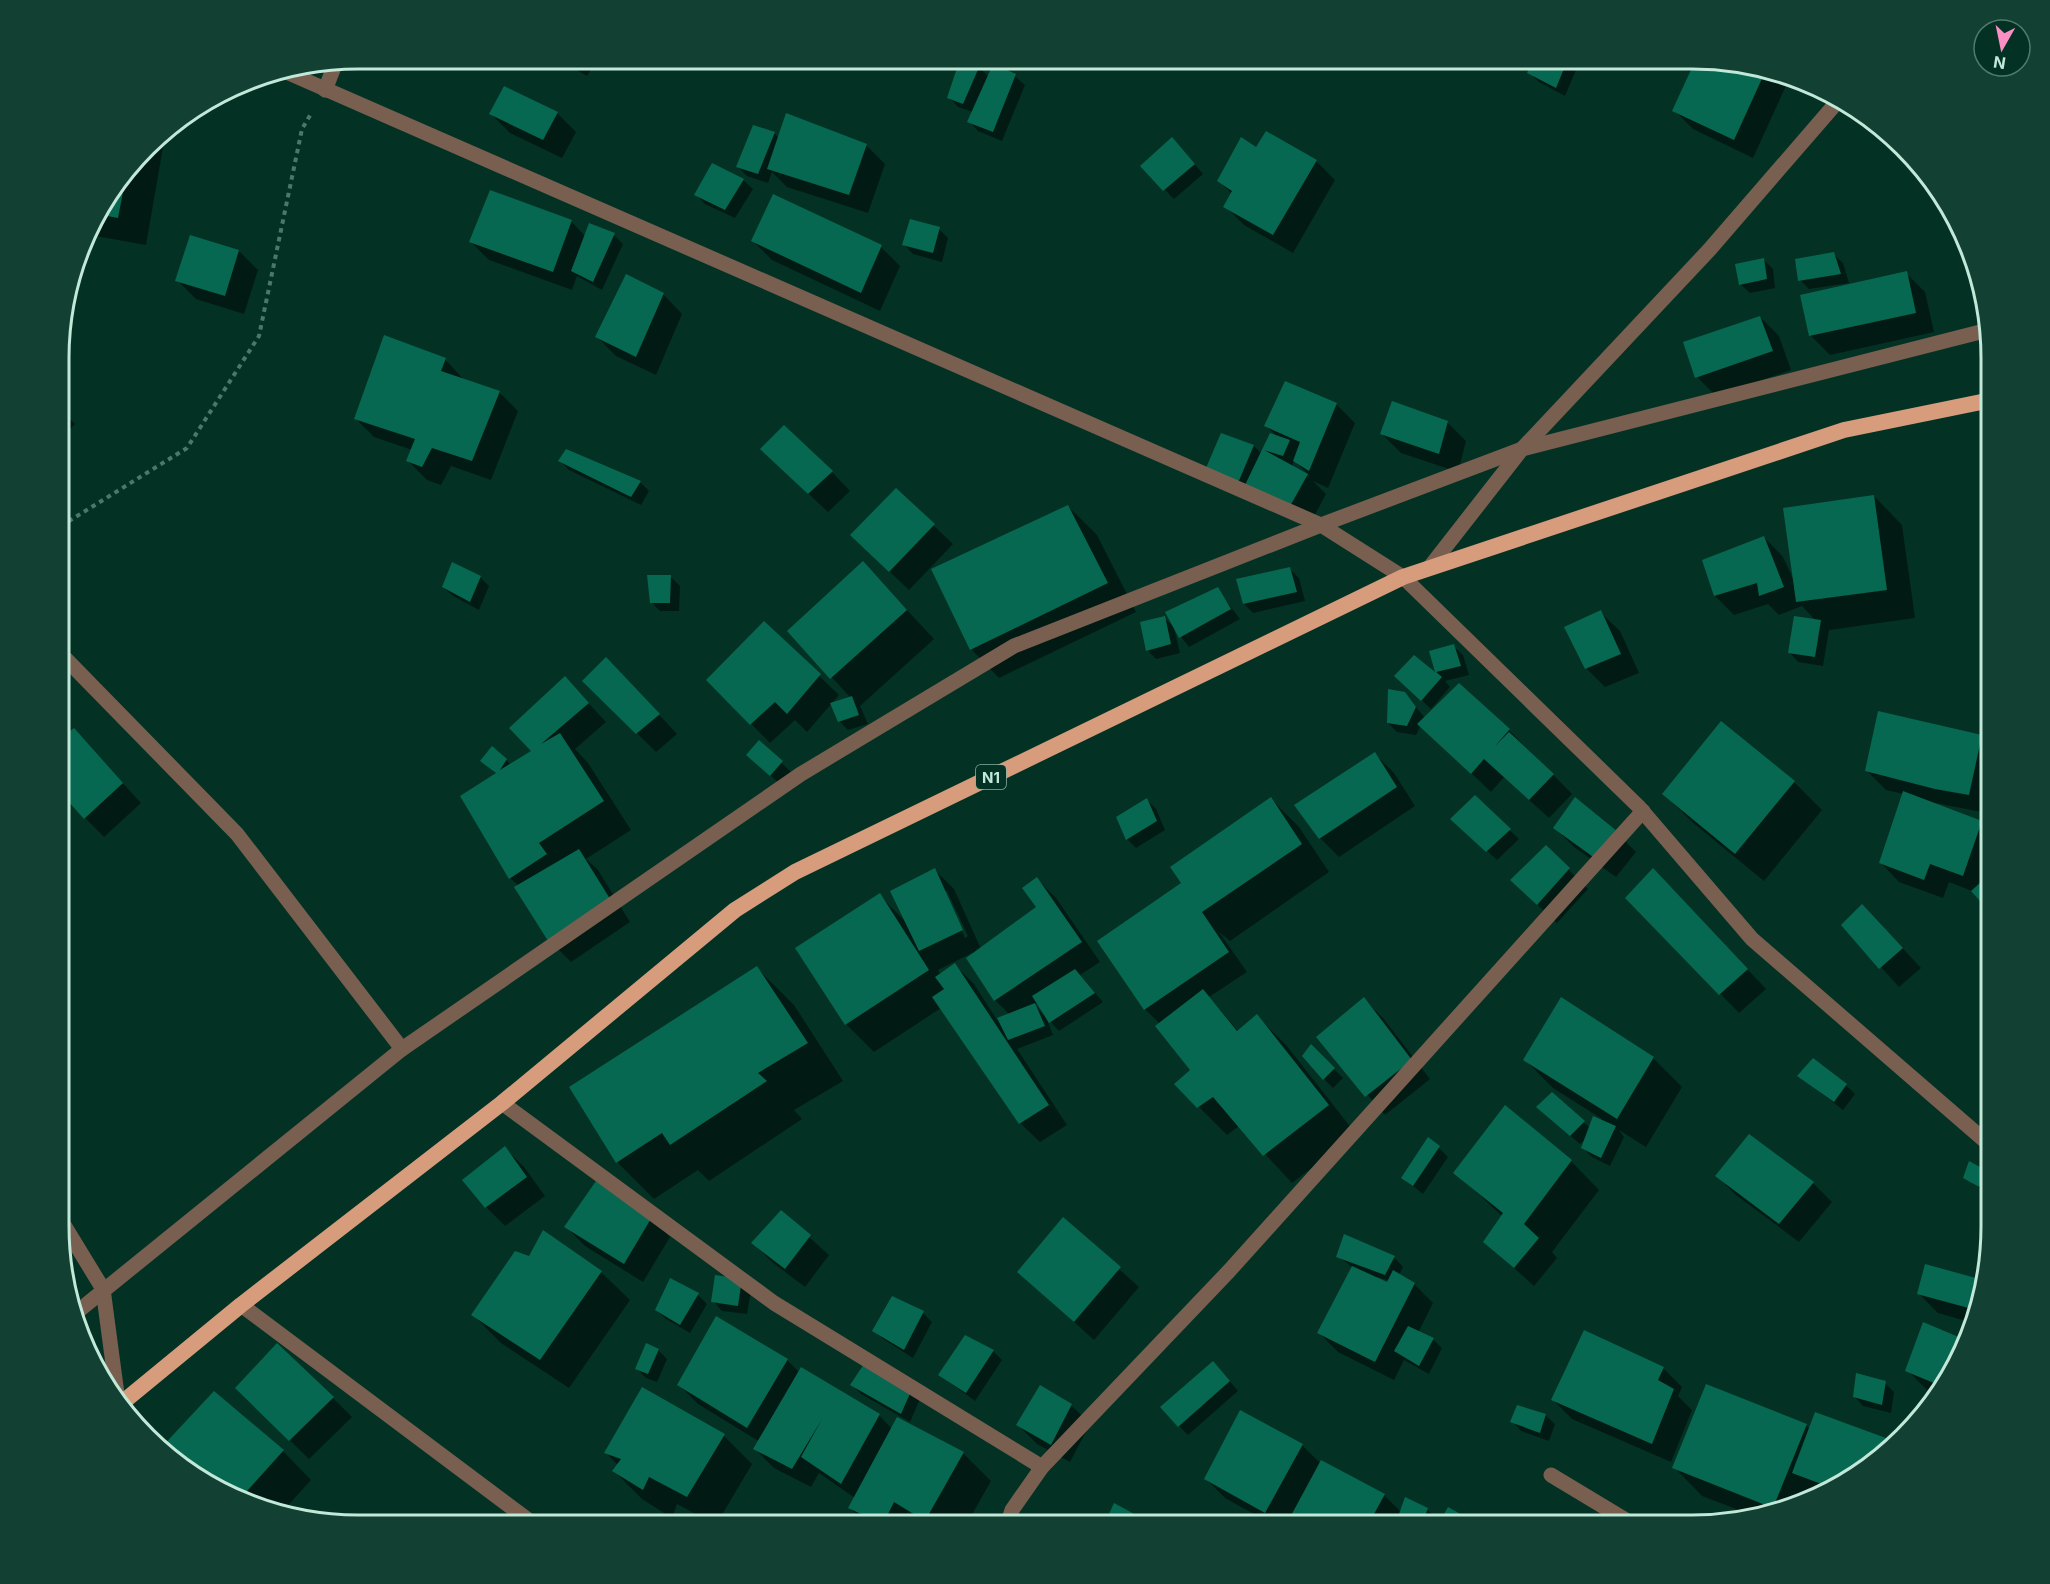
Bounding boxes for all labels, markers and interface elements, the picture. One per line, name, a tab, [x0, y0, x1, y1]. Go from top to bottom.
north arrow	[1972, 18, 2032, 78]
text: N	[1992, 52, 2007, 74]
road number: N1	[976, 765, 1006, 789]

